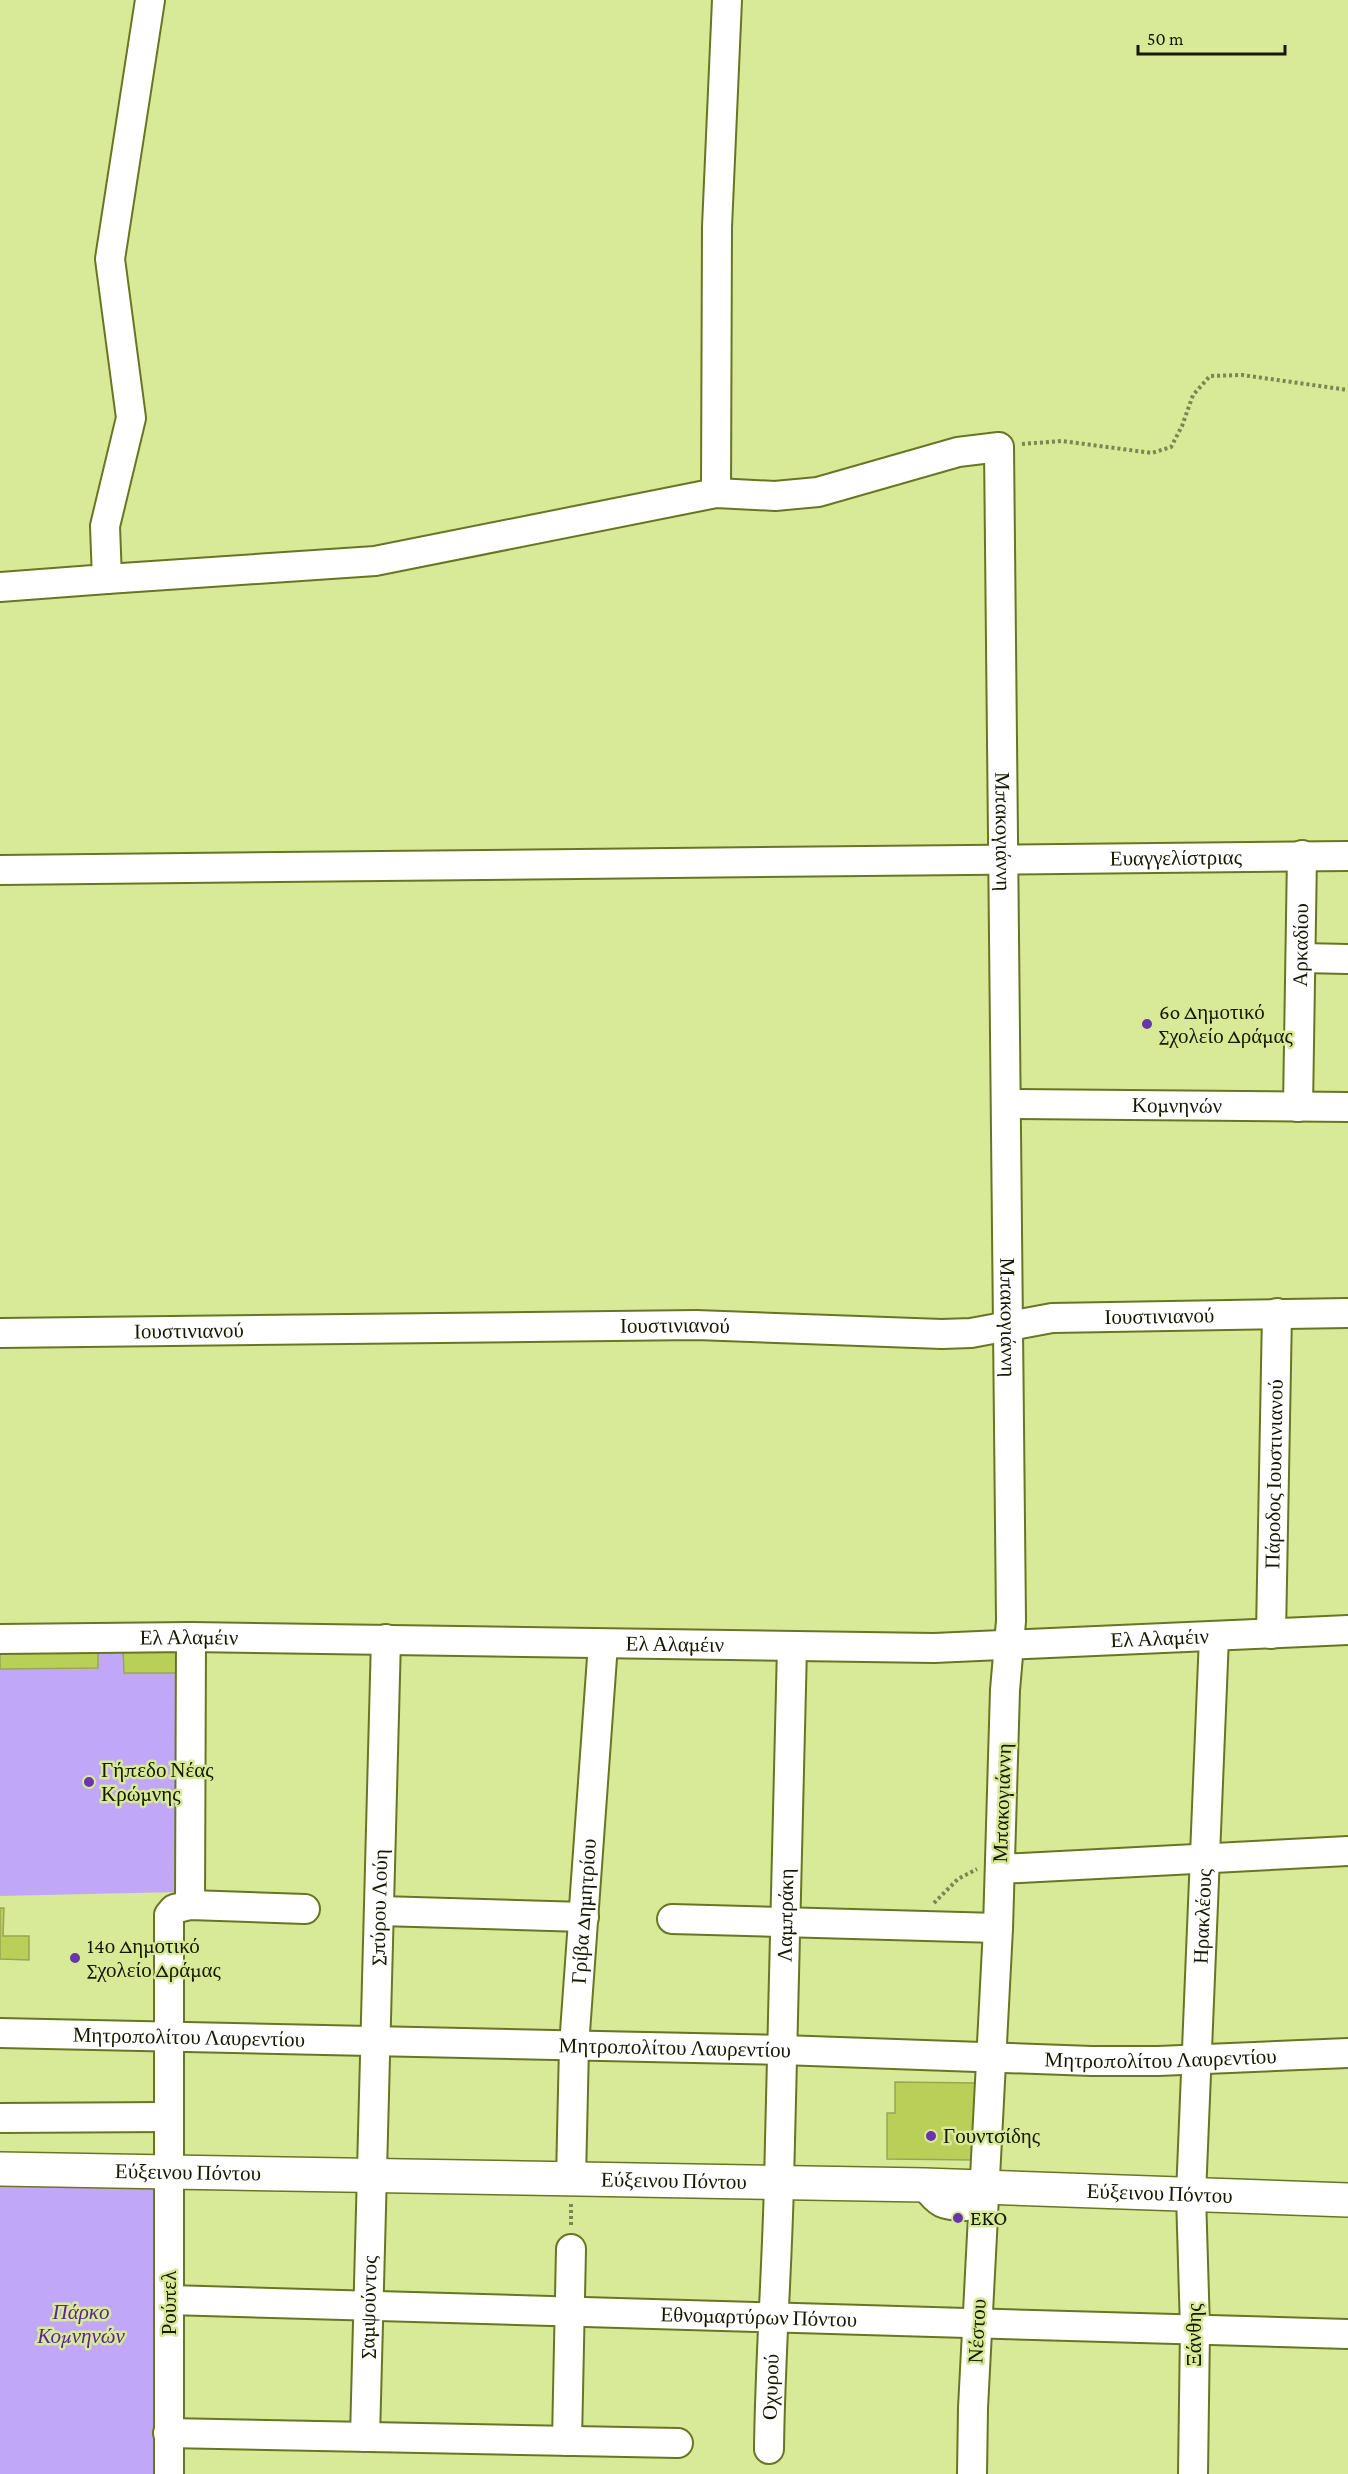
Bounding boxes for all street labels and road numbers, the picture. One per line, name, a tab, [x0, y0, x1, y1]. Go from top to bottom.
street label: Μπακογιάννη	[990, 772, 1016, 891]
street label: Ευαγγελίστριας	[1110, 845, 1243, 870]
street label: Αρκαδίου	[1288, 903, 1313, 987]
street label: Κομνηνών	[1132, 1093, 1222, 1118]
street label: Μπακογιάννη	[995, 1258, 1021, 1377]
street label: Ιουστινιανού	[1104, 1303, 1215, 1329]
street label: Ιουστινιανού	[620, 1313, 730, 1338]
street label: Ιουστινιανού	[134, 1318, 244, 1343]
street label: Πάροδος Ιουστινιανού	[1260, 1379, 1288, 1569]
street label: Ελ Αλαμέιν	[1110, 1624, 1209, 1652]
street label: Ελ Αλαμέιν	[140, 1625, 238, 1650]
street label: Ελ Αλαμέιν	[625, 1631, 724, 1657]
street label: Μπακογιάννη	[988, 1743, 1016, 1863]
street label: Γρίβα Δημητρίου	[566, 1838, 601, 1985]
street label: Σπύρου Λούη	[365, 1849, 392, 1966]
street label: Ηρακλέους	[1189, 1867, 1216, 1965]
street label: Λαμπράκη	[772, 1868, 799, 1962]
street label: Μητροπολίτου Λαυρεντίου	[73, 2023, 305, 2052]
street label: Μητροπολίτου Λαυρεντίου	[558, 2033, 791, 2062]
street label: Μητροπολίτου Λαυρεντίου	[1044, 2044, 1277, 2073]
street label: Εύξεινου Πόντου	[115, 2159, 261, 2186]
street label: Εύξεινου Πόντου	[601, 2167, 747, 2194]
street label: Εύξεινου Πόντου	[1086, 2179, 1233, 2208]
street label: Σαμψούντος	[355, 2254, 382, 2359]
street label: Ρούπελ	[157, 2270, 181, 2335]
street label: Νέστου	[963, 2298, 991, 2364]
street label: Εθνομαρτύρων Πόντου	[660, 2302, 857, 2332]
street label: Ξάνθης	[1182, 2303, 1206, 2367]
street label: Οχυρού	[758, 2353, 784, 2420]

